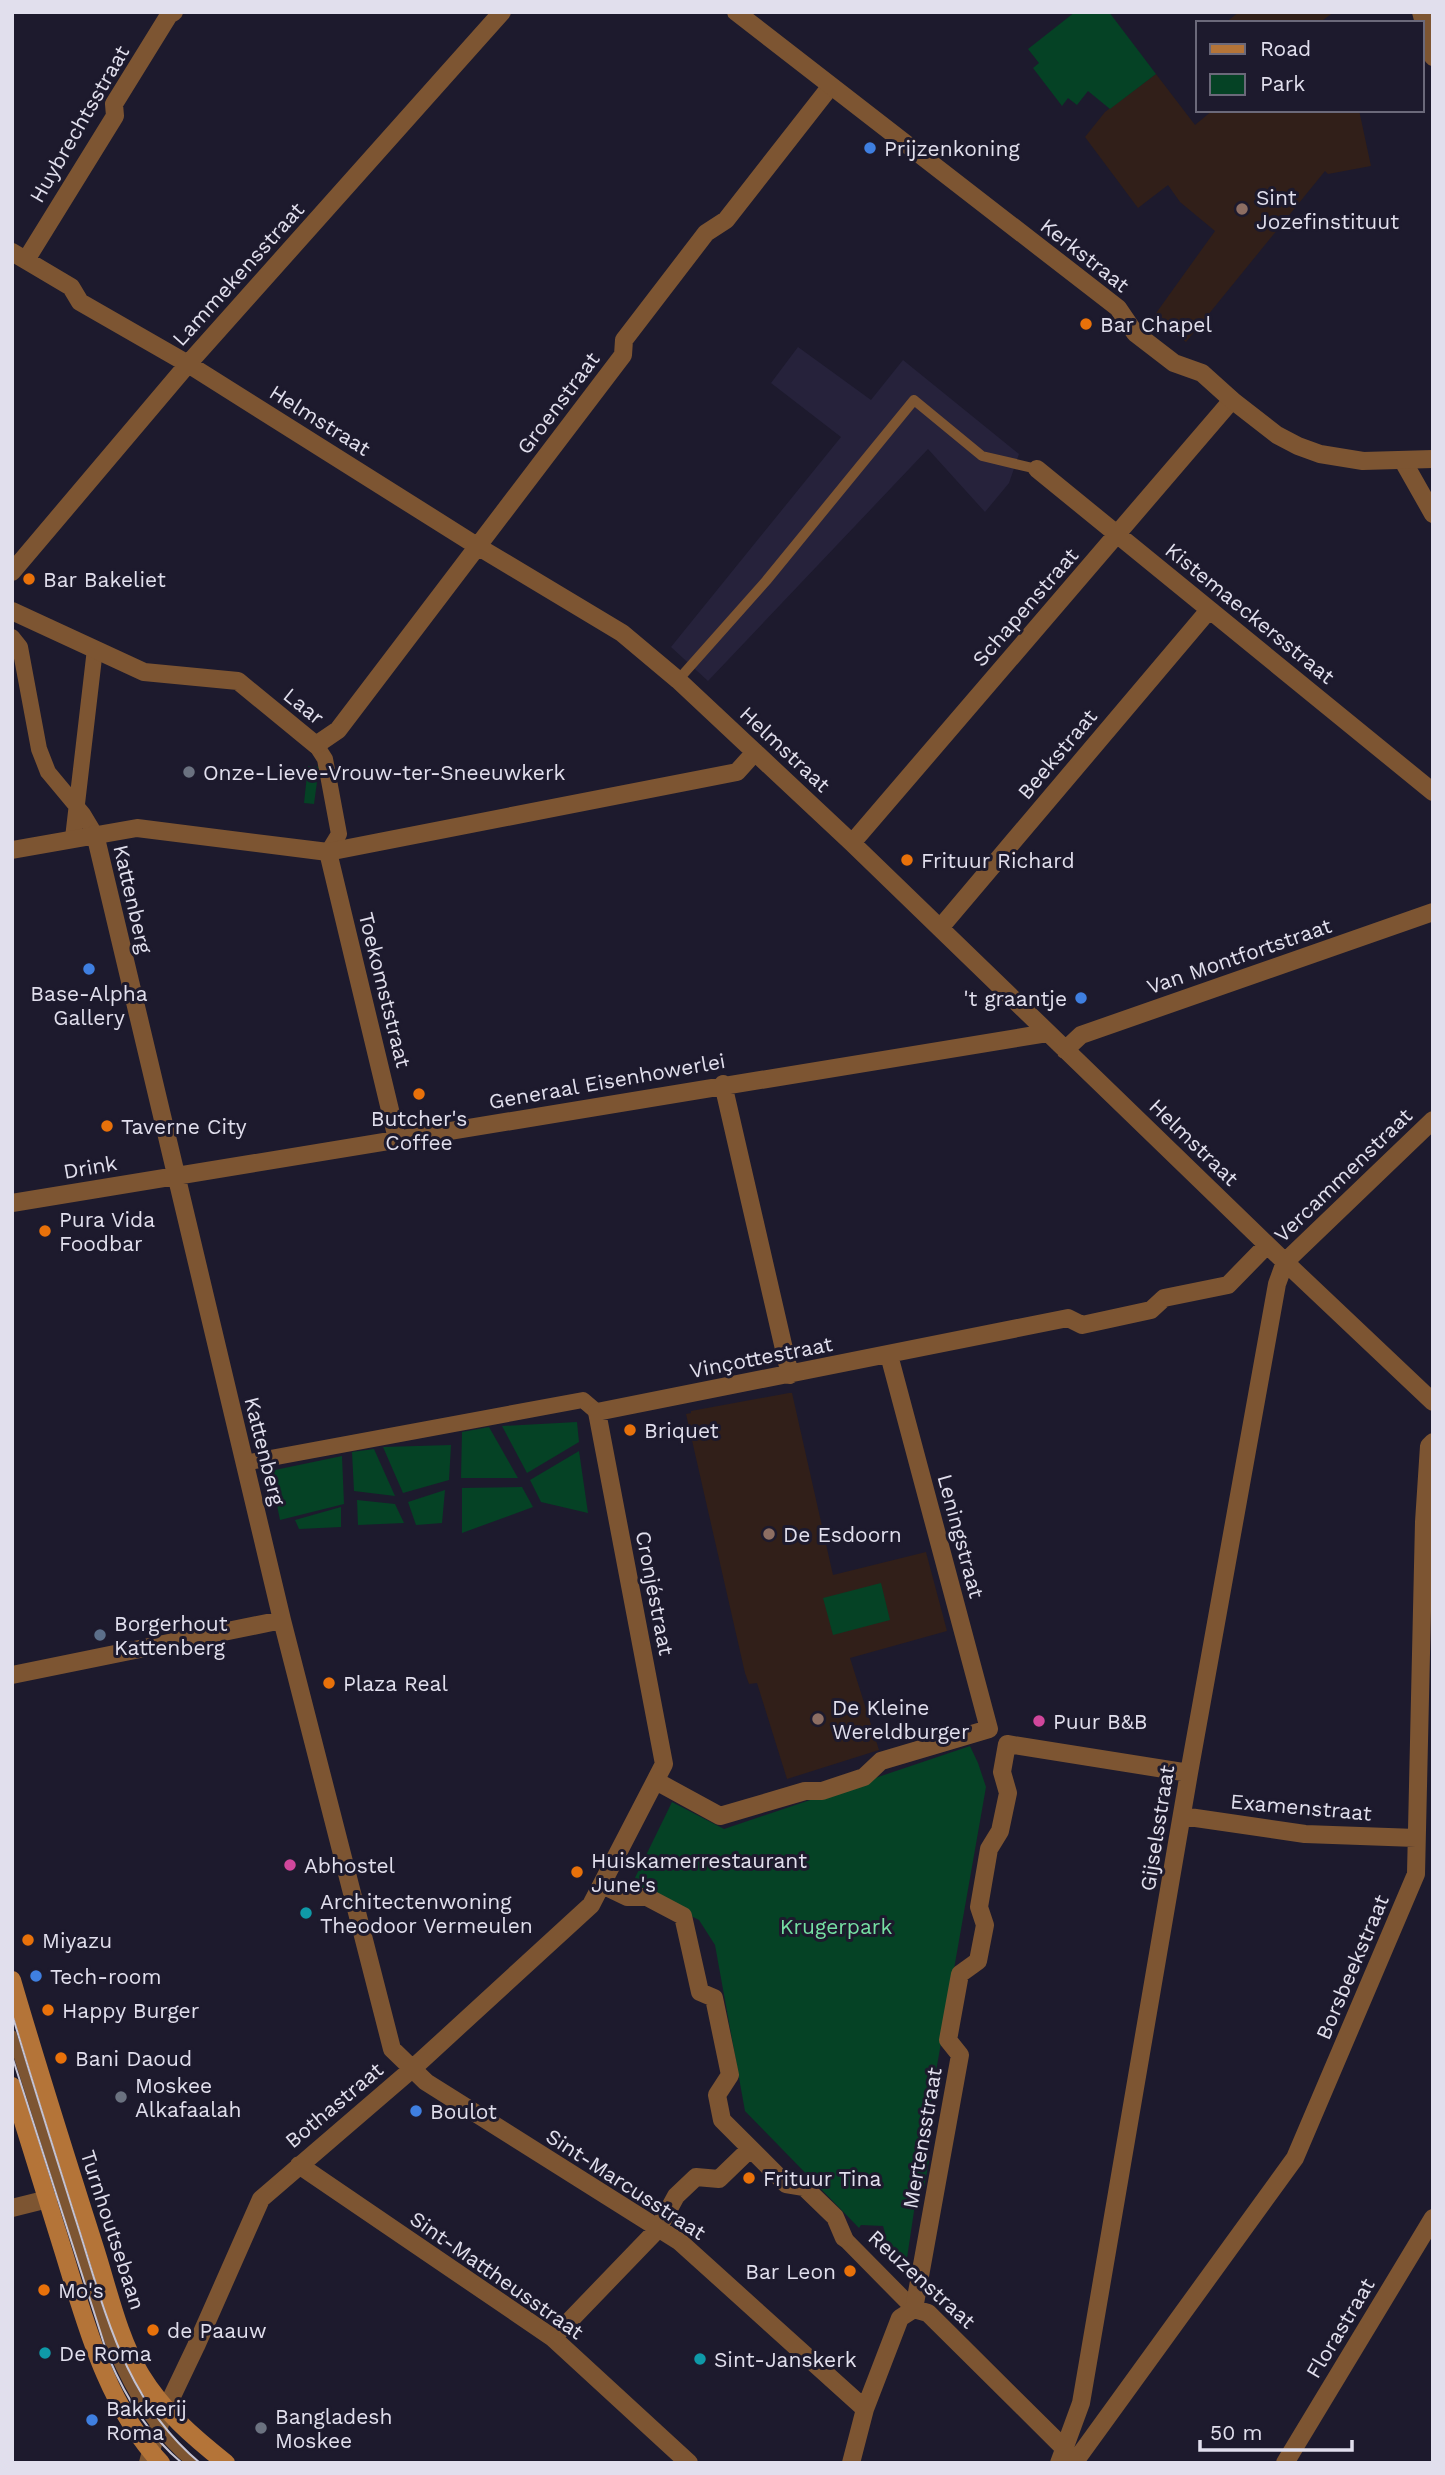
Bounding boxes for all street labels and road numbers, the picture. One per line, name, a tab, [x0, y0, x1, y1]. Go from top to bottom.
street label: Huybrechtsstraat	[24, 41, 134, 207]
street label: Lammekensstraat	[167, 197, 309, 351]
street label: Kerkstraat	[1036, 213, 1134, 297]
street label: Groenstraat	[511, 347, 605, 459]
street label: Helmstraat	[265, 379, 375, 461]
street label: Kistemaeckersstraat	[1160, 537, 1340, 689]
street label: Schapenstraat	[967, 543, 1083, 671]
street label: Laar	[279, 682, 330, 730]
street label: Helmstraat	[735, 701, 835, 797]
street label: Beekstraat	[1012, 704, 1102, 804]
street label: Kattenberg	[108, 842, 158, 957]
street label: Toekomststraat	[354, 910, 416, 1071]
street label: Van Montfortstraat	[1143, 913, 1335, 999]
street label: Generaal Eisenhowerlei	[487, 1048, 727, 1114]
street label: Helmstraat	[1144, 1093, 1244, 1191]
street label: Vercammenstraat	[1269, 1103, 1417, 1247]
street label: Drink	[61, 1150, 119, 1184]
street label: Vinçottestraat	[687, 1331, 835, 1383]
street label: Kattenberg	[239, 1394, 291, 1509]
street label: Leningstraat	[932, 1471, 990, 1601]
street label: Cronjéstraat	[631, 1529, 679, 1658]
street label: Gijselsstraat	[1135, 1763, 1179, 1893]
street label: Examenstraat	[1229, 1788, 1373, 1826]
street label: Borsbeekstraat	[1310, 1891, 1394, 2043]
street label: Bothastraat	[280, 2057, 388, 2153]
street label: Mertensstraat	[897, 2065, 947, 2211]
street label: Sint-Marcusstraat	[542, 2123, 711, 2245]
street label: Turnhoutsebaan	[75, 2147, 151, 2313]
street label: Sint-Mattheusstraat	[405, 2206, 589, 2344]
street label: Reuzenstraat	[863, 2224, 981, 2334]
street label: Florastraat	[1300, 2273, 1380, 2383]

